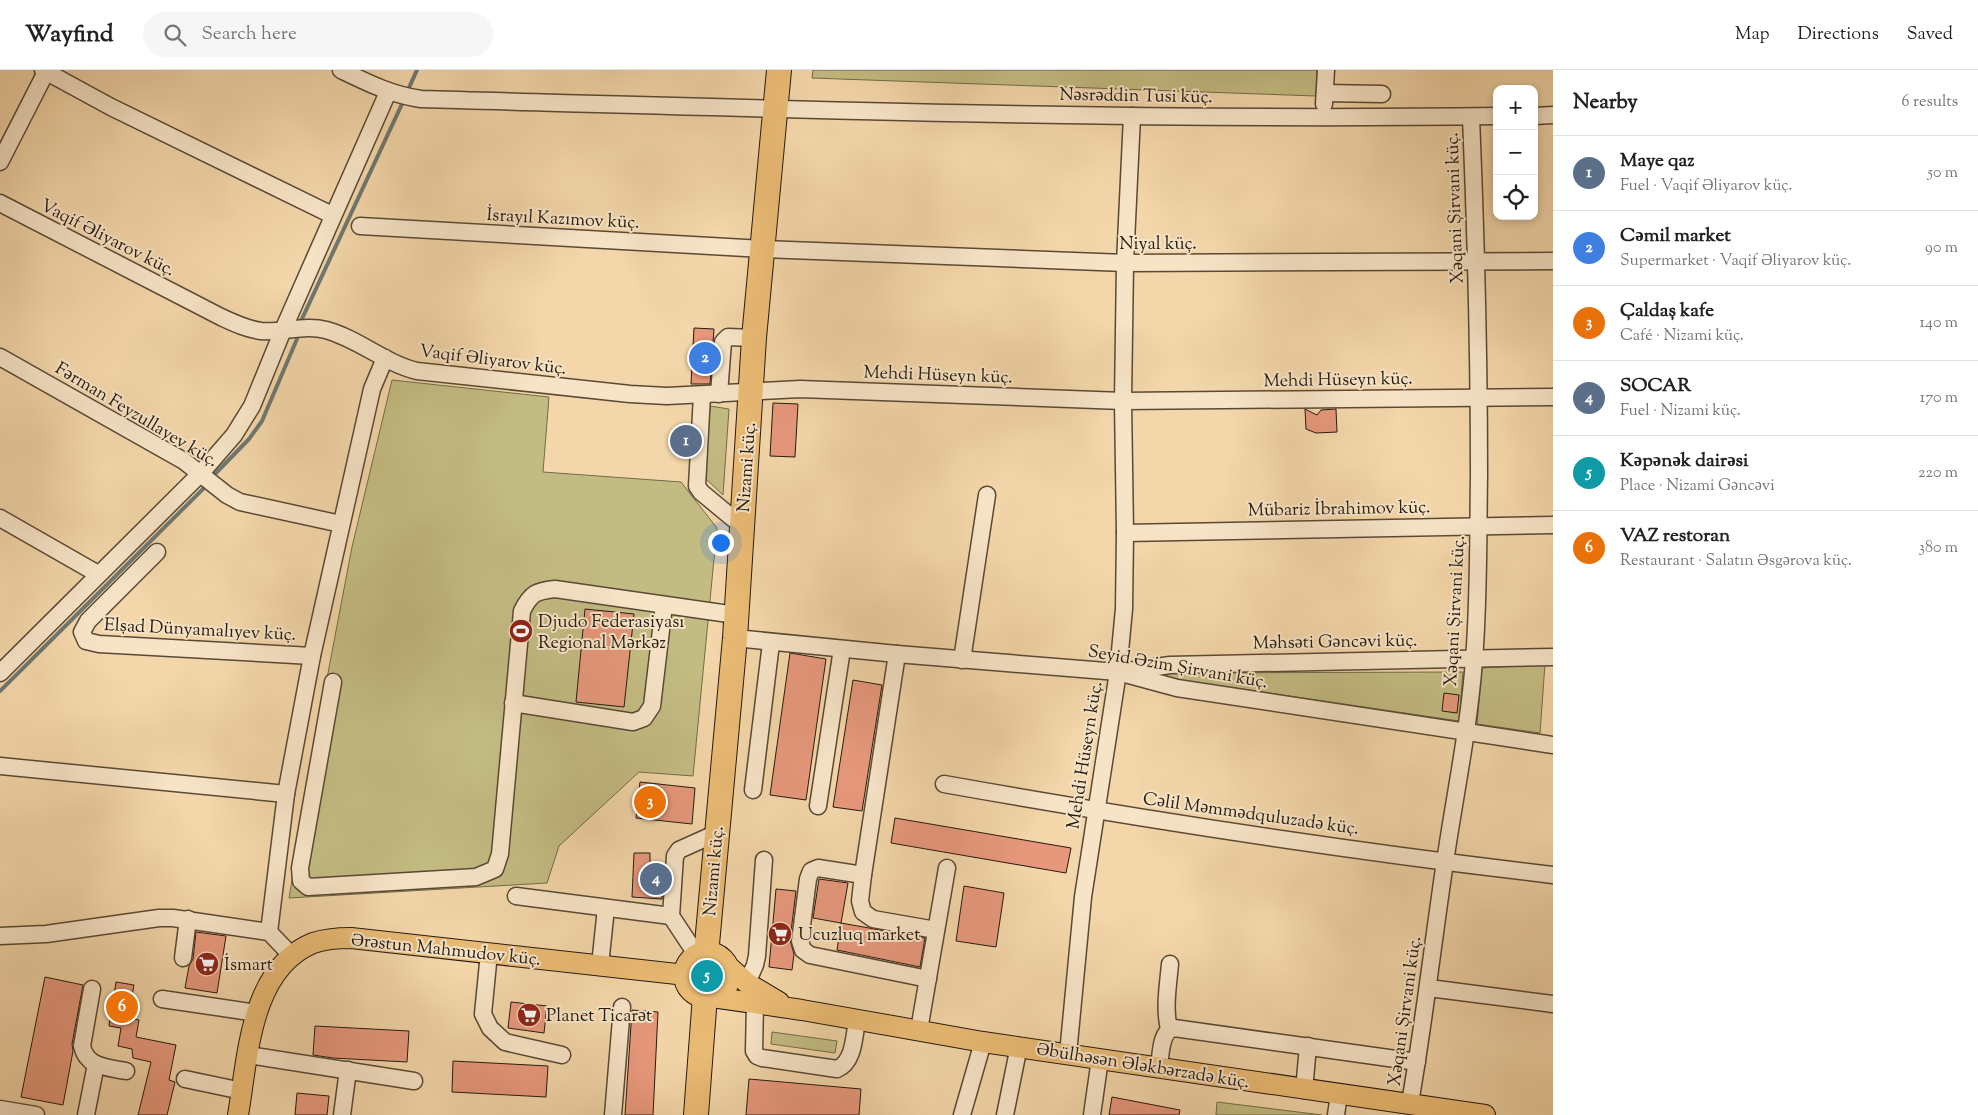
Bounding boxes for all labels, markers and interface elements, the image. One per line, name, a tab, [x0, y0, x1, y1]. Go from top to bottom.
search box	[143, 12, 493, 57]
text: Wayfind	[25, 18, 113, 52]
icon: search	[161, 21, 189, 49]
text: Search here	[201, 21, 297, 48]
text: Map	[1735, 22, 1770, 48]
text: Directions	[1798, 22, 1879, 48]
text: Saved	[1907, 22, 1953, 48]
street label: Nəsrəddin Tusi küç.	[1059, 83, 1213, 111]
map controls	[1493, 85, 1538, 220]
button: +	[1493, 85, 1538, 130]
text: Nearby	[1573, 88, 1638, 118]
text: 6 results	[1902, 91, 1958, 114]
button: −	[1493, 130, 1538, 175]
street label: Xəqani Şirvani küç.	[1440, 132, 1472, 284]
text: Maye qaz	[1620, 148, 1695, 175]
text: 1	[1586, 162, 1592, 185]
text: 50 m	[1927, 162, 1958, 185]
button: locate	[1493, 175, 1538, 220]
text: Fuel · Vaqif Əliyarov küç.	[1620, 175, 1792, 198]
street label: Vaqif Əliyarov küç.	[35, 194, 179, 284]
street label: İsrayıl Kazımov küç.	[486, 203, 640, 237]
text: Cəmil market	[1620, 223, 1731, 250]
street label: Niyal küç.	[1119, 232, 1197, 258]
text: 2	[1585, 237, 1593, 260]
text: 90 m	[1925, 237, 1958, 260]
text: Supermarket · Vaqif Əliyarov küç.	[1620, 250, 1851, 273]
text: Çaldaş kafe	[1620, 298, 1714, 325]
text: 3	[1586, 312, 1592, 335]
text: 140 m	[1920, 312, 1958, 335]
text: Café · Nizami küç.	[1620, 325, 1744, 348]
street label: Vaqif Əliyarov küç.	[418, 339, 568, 383]
pin: 2	[689, 339, 721, 377]
street label: Fərman Feyzullayev küç.	[49, 357, 223, 475]
street label: Mehdi Hüseyn küç.	[863, 360, 1013, 392]
street label: Mehdi Hüseyn küç.	[1263, 367, 1413, 395]
text: SOCAR	[1620, 373, 1691, 400]
text: 4	[1585, 387, 1593, 410]
text: 170 m	[1920, 387, 1958, 410]
text: Fuel · Nizami küç.	[1620, 400, 1741, 423]
street label: Nizami küç.	[732, 421, 764, 513]
pin: 1	[670, 422, 702, 460]
text: Kəpənək dairəsi	[1620, 448, 1748, 475]
text: 5	[1586, 462, 1592, 485]
text: 220 m	[1918, 462, 1958, 485]
text: Place · Nizami Gəncəvi	[1620, 475, 1775, 498]
street label: Mübariz İbrahimov küç.	[1247, 495, 1431, 525]
text: VAZ restoran	[1620, 523, 1730, 550]
your location	[708, 530, 734, 556]
street label: Xəqani Şirvani küç.	[1439, 535, 1473, 687]
text: 6	[1585, 537, 1593, 560]
text: 380 m	[1918, 537, 1958, 560]
text: Restaurant · Salatın Əsgərova küç.	[1620, 550, 1852, 573]
place label: Djudo Federasiyası Regional Mərkəz	[538, 610, 684, 657]
street label: Elşad Dünyamalıyev küç.	[103, 613, 297, 649]
sports icon: Djudo Federasiyası Regional Mərkəz	[508, 618, 534, 644]
street label: Məhsəti Gəncəvi küç.	[1252, 629, 1418, 657]
street label: Seyid Əzim Şirvani küç.	[1086, 639, 1270, 697]
street label: Mehdi Hüseyn küç.	[1061, 680, 1110, 831]
pin: 3	[634, 783, 666, 821]
street label: Cəlil Məmmədquluzadə küç.	[1141, 787, 1361, 843]
street label: Nizami küç.	[698, 825, 732, 917]
pin: 4	[640, 860, 672, 898]
supermarket icon: Ucuzluq market	[767, 921, 793, 947]
place label: Ucuzluq market	[798, 923, 920, 949]
street label: Ərəstun Mahmudov küç.	[350, 928, 542, 974]
street label: Xəqani Şirvani küç.	[1383, 935, 1429, 1088]
supermarket icon: İsmart	[194, 951, 220, 977]
place label: İsmart	[224, 953, 273, 979]
pin: 5	[691, 957, 723, 995]
pin: 6	[106, 988, 138, 1026]
supermarket icon: Planet Ticarət	[516, 1002, 542, 1028]
place label: Planet Ticarət	[546, 1004, 652, 1030]
street label: Əbülhəsən Ələkbərzadə küç.	[1034, 1037, 1251, 1097]

